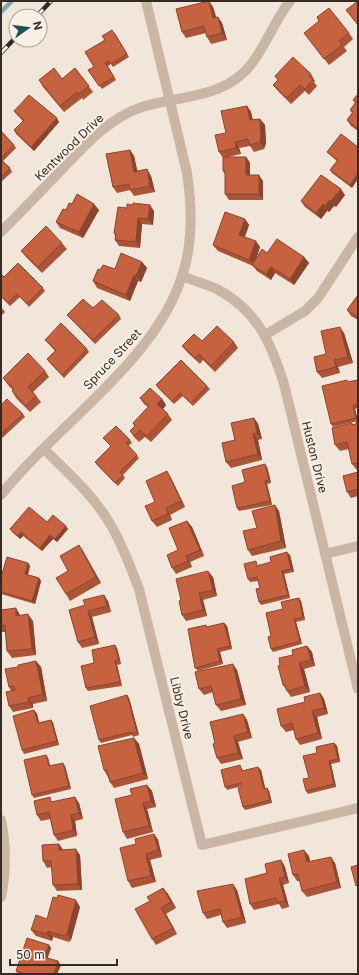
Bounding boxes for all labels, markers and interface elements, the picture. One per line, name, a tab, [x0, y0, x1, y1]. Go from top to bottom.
north arrow	[8, 8, 48, 48]
text: N	[30, 20, 46, 31]
street label: Kentwood Drive	[31, 110, 107, 184]
street label: Spruce Street	[80, 325, 144, 393]
street label: Huston Drive	[299, 419, 331, 495]
street label: Libby Drive	[167, 675, 197, 741]
scale bar	[10, 941, 117, 967]
text: 50 m	[16, 947, 45, 962]

